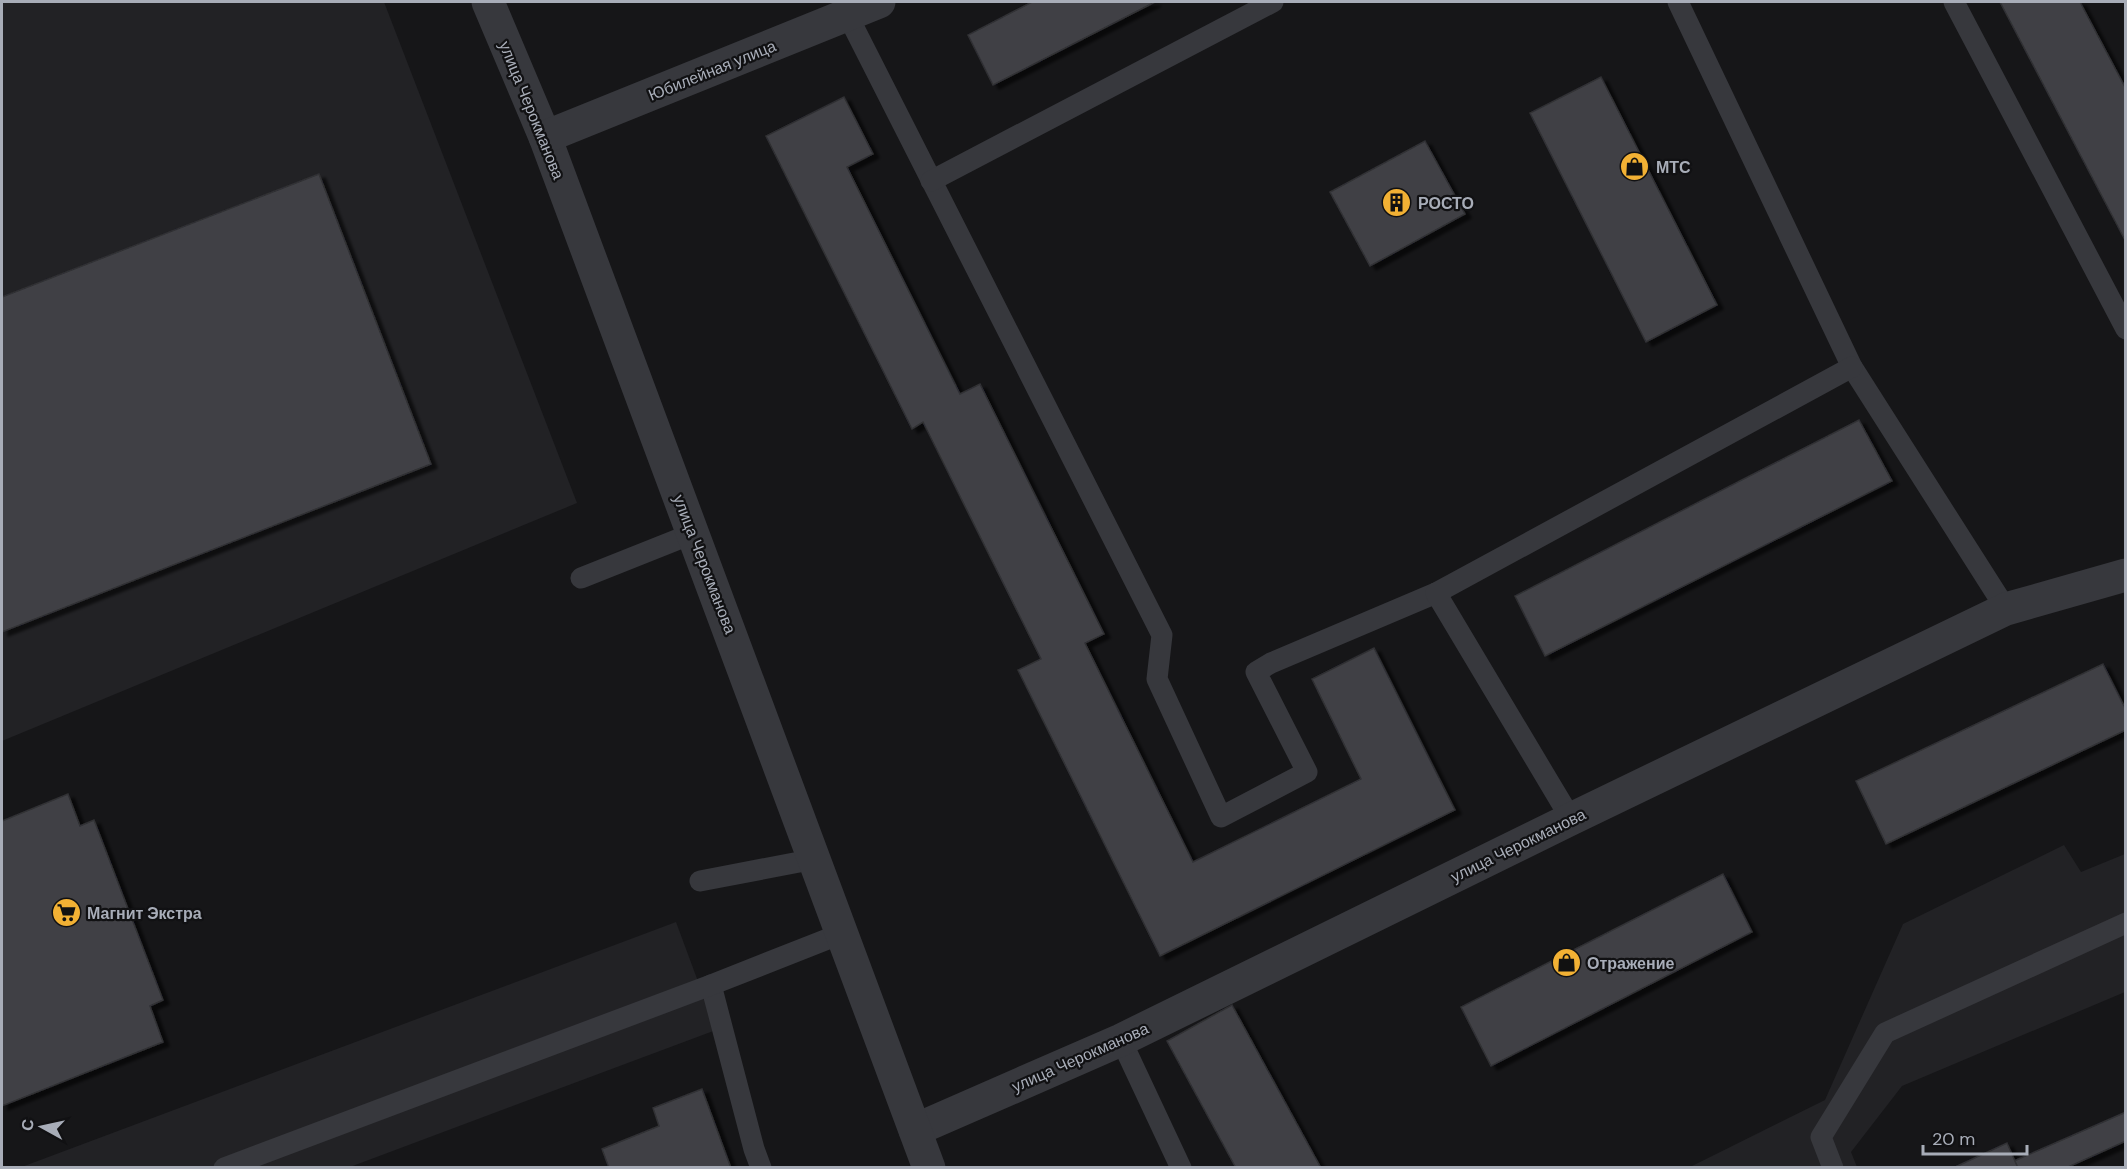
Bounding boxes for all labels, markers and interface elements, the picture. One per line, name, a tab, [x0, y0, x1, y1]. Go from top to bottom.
street label: Юбилейная улица	[645, 35, 779, 106]
street label: улица Черокманова	[494, 38, 569, 183]
shop icon: МТС	[1619, 151, 1651, 183]
place label: МТС	[1656, 157, 1691, 178]
building icon: РОСТО	[1381, 187, 1413, 219]
place label: РОСТО	[1418, 193, 1474, 214]
street label: улица Черокманова	[668, 492, 741, 637]
street label: улица Черокманова	[1447, 804, 1589, 887]
supermarket icon: Магнит Экстра	[50, 897, 82, 929]
place label: Магнит Экстра	[87, 903, 202, 924]
shop icon: Отражение	[1550, 947, 1582, 979]
place label: Отражение	[1587, 953, 1674, 974]
street label: улица Черокманова	[1009, 1018, 1152, 1097]
north arrow	[12, 1097, 72, 1157]
text: С	[16, 1117, 39, 1132]
scale bar	[1923, 1118, 2026, 1156]
text: 20 m	[1932, 1127, 1975, 1151]

